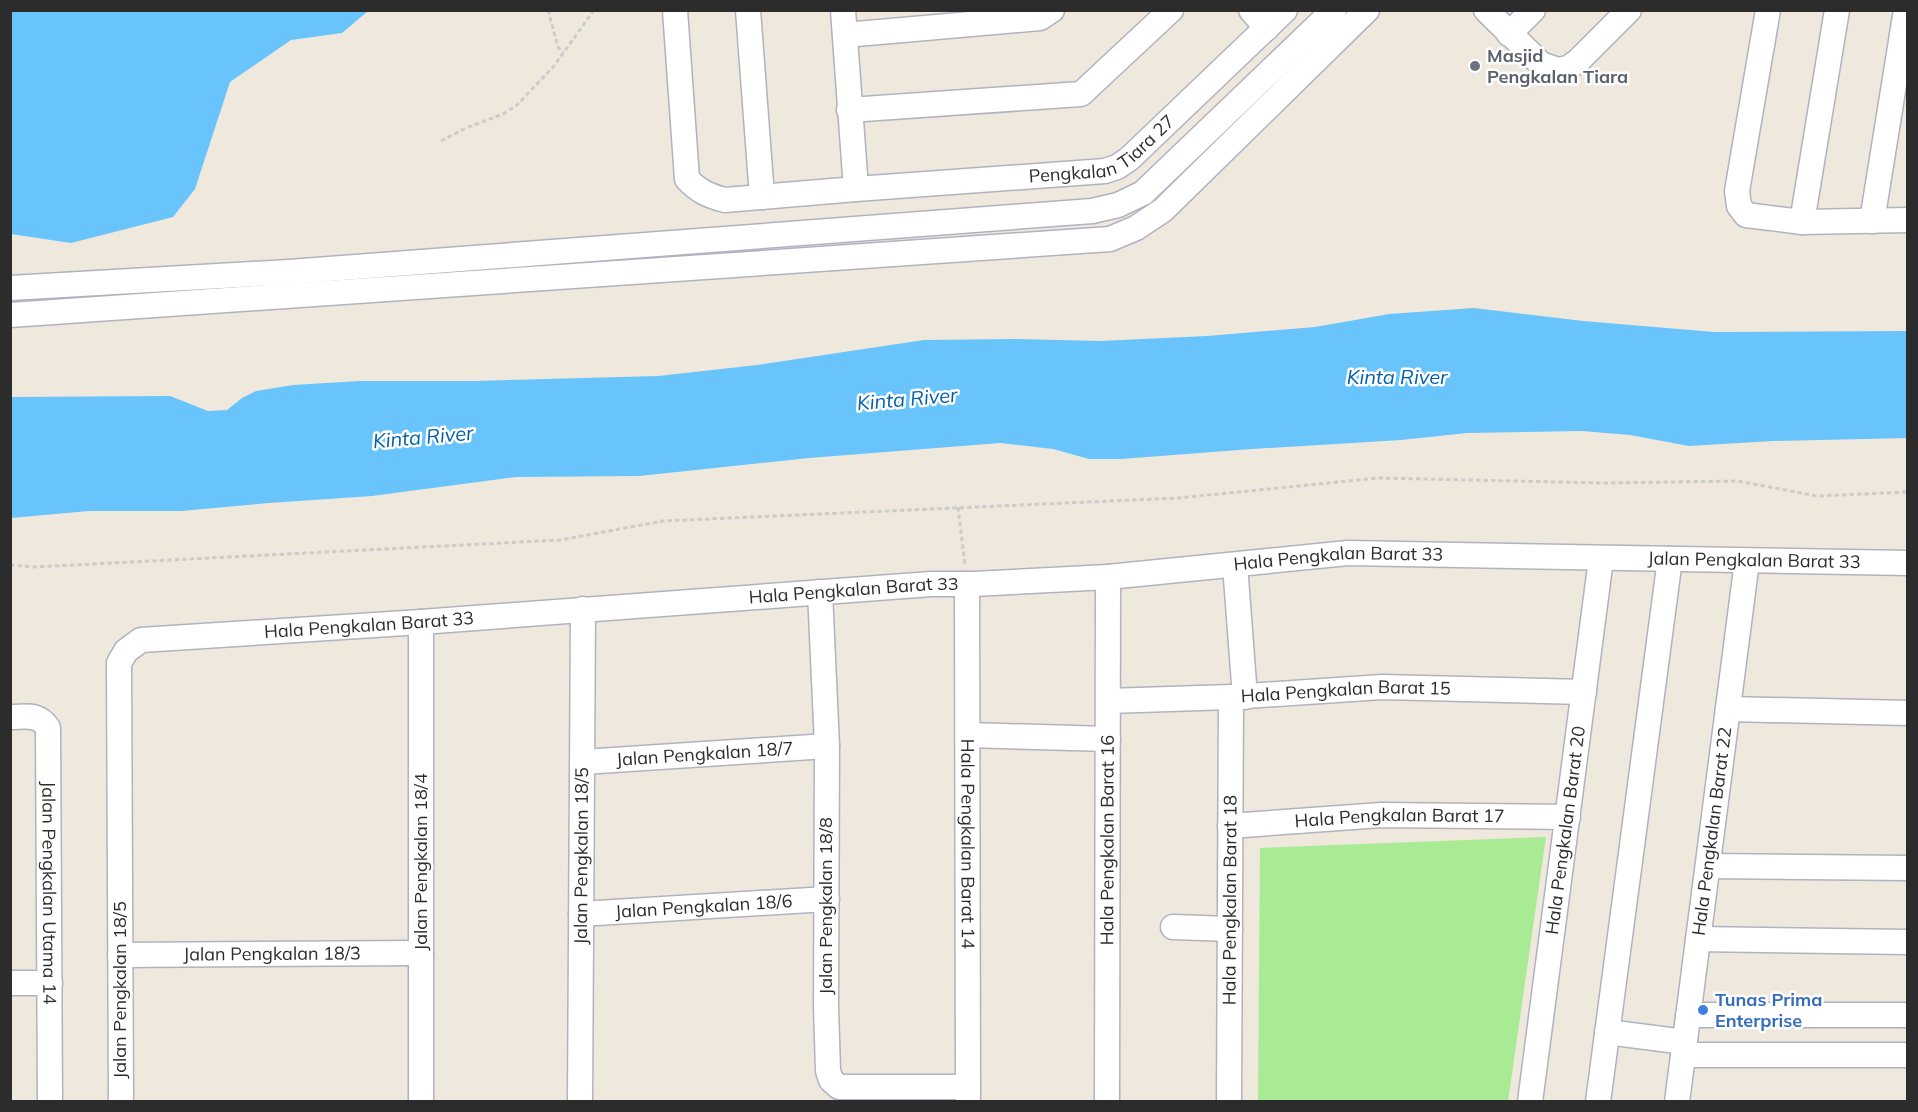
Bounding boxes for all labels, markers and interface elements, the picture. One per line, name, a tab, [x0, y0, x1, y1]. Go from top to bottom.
place label: Masjid Pengkalan Tiara	[1487, 44, 1628, 88]
marker: Masjid Pengkalan Tiara	[1468, 59, 1482, 73]
street label: Pengkalan Tiara 27	[1028, 110, 1179, 187]
water label: Kinta River	[1347, 364, 1448, 389]
water label: Kinta River	[856, 382, 959, 415]
water label: Kinta River	[372, 420, 475, 453]
street label: Hala Pengkalan Barat 33	[1232, 541, 1443, 575]
street label: Jalan Pengkalan Barat 33	[1647, 546, 1861, 573]
street label: Hala Pengkalan Barat 33	[748, 572, 959, 609]
street label: Hala Pengkalan Barat 33	[263, 606, 475, 643]
street label: Hala Pengkalan Barat 15	[1240, 675, 1451, 707]
street label: Hala Pengkalan Barat 20	[1540, 724, 1590, 936]
street label: Hala Pengkalan Barat 22	[1687, 725, 1736, 937]
street label: Hala Pengkalan Barat 16	[1095, 735, 1119, 945]
street label: Jalan Pengkalan 18/7	[615, 736, 794, 771]
street label: Hala Pengkalan Barat 14	[956, 739, 980, 949]
street label: Jalan Pengkalan 18/5	[569, 767, 593, 945]
street label: Jalan Pengkalan 18/4	[409, 773, 432, 951]
street label: Jalan Pengkalan Utama 14	[37, 781, 61, 1005]
street label: Hala Pengkalan Barat 18	[1217, 795, 1242, 1005]
street label: Hala Pengkalan Barat 17	[1294, 803, 1505, 832]
street label: Jalan Pengkalan 18/8	[814, 817, 837, 995]
street label: Jalan Pengkalan 18/6	[614, 889, 793, 923]
street label: Jalan Pengkalan 18/5	[108, 901, 131, 1079]
street label: Jalan Pengkalan 18/3	[183, 941, 361, 966]
place label: Tunas Prima Enterprise	[1715, 988, 1822, 1032]
marker: Tunas Prima Enterprise	[1696, 1003, 1710, 1017]

